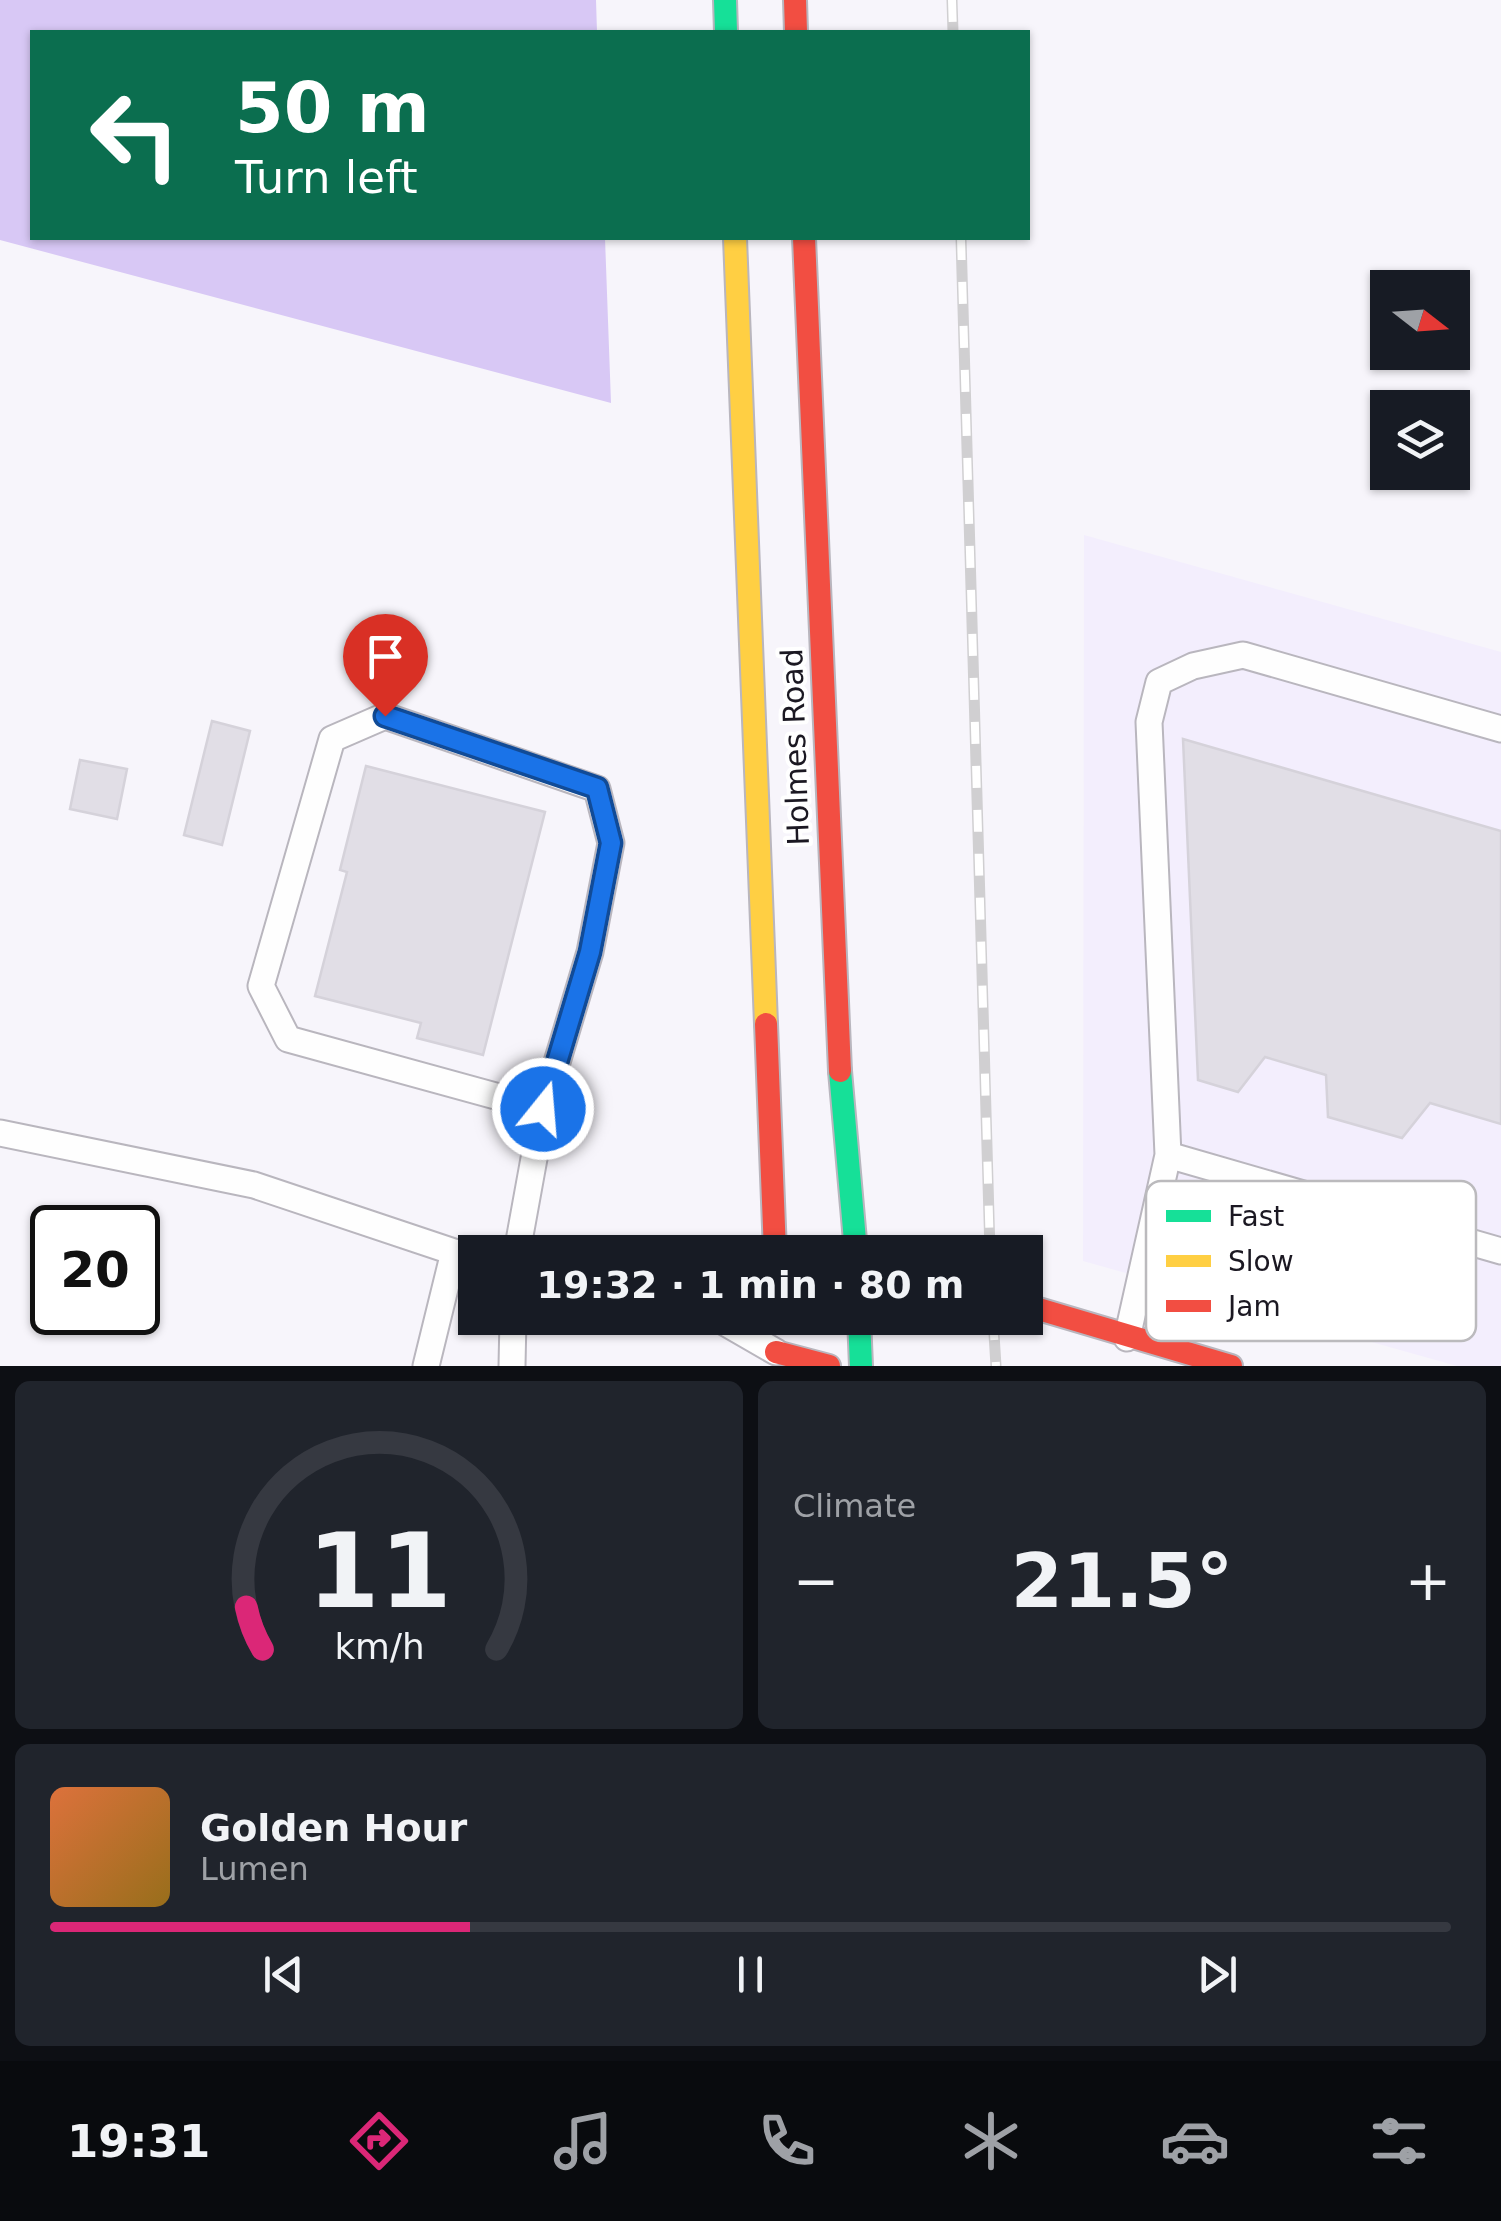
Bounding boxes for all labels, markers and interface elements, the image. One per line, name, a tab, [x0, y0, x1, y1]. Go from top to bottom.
text: 50 m	[235, 67, 430, 149]
icon: left	[70, 70, 200, 200]
text: Turn left	[235, 151, 418, 204]
north arrow	[1370, 270, 1470, 370]
map controls	[1370, 270, 1470, 490]
button: layers	[1370, 390, 1470, 490]
pin	[343, 614, 428, 717]
icon: arrive	[358, 629, 413, 684]
street label: Holmes Road	[774, 648, 816, 846]
position arrow	[491, 1057, 595, 1161]
legend	[1146, 1181, 1476, 1341]
text: Fast	[1228, 1200, 1284, 1233]
speed limit sign: 20	[30, 1205, 160, 1335]
text: Slow	[1228, 1245, 1294, 1278]
text: 19:32 · 1 min · 80 m	[537, 1263, 964, 1307]
text: Jam	[1226, 1290, 1281, 1323]
text: Climate	[793, 1487, 916, 1525]
text: 11	[307, 1510, 451, 1632]
text: 21.5°	[1011, 1537, 1233, 1625]
text: −	[793, 1549, 839, 1613]
text: +	[1405, 1549, 1451, 1613]
text: km/h	[334, 1626, 424, 1667]
text: Golden Hour	[200, 1806, 467, 1850]
text: Lumen	[200, 1850, 309, 1888]
icon: previous	[256, 1947, 311, 2002]
icon: pause	[723, 1947, 778, 2002]
icon: next	[1190, 1947, 1245, 2002]
icon: directions	[344, 2106, 414, 2176]
icon: music	[548, 2106, 618, 2176]
icon: phone	[752, 2106, 822, 2176]
icon: climate	[956, 2106, 1026, 2176]
icon: car	[1160, 2106, 1230, 2176]
icon: filters	[1364, 2106, 1434, 2176]
text: 19:31	[67, 2115, 210, 2168]

